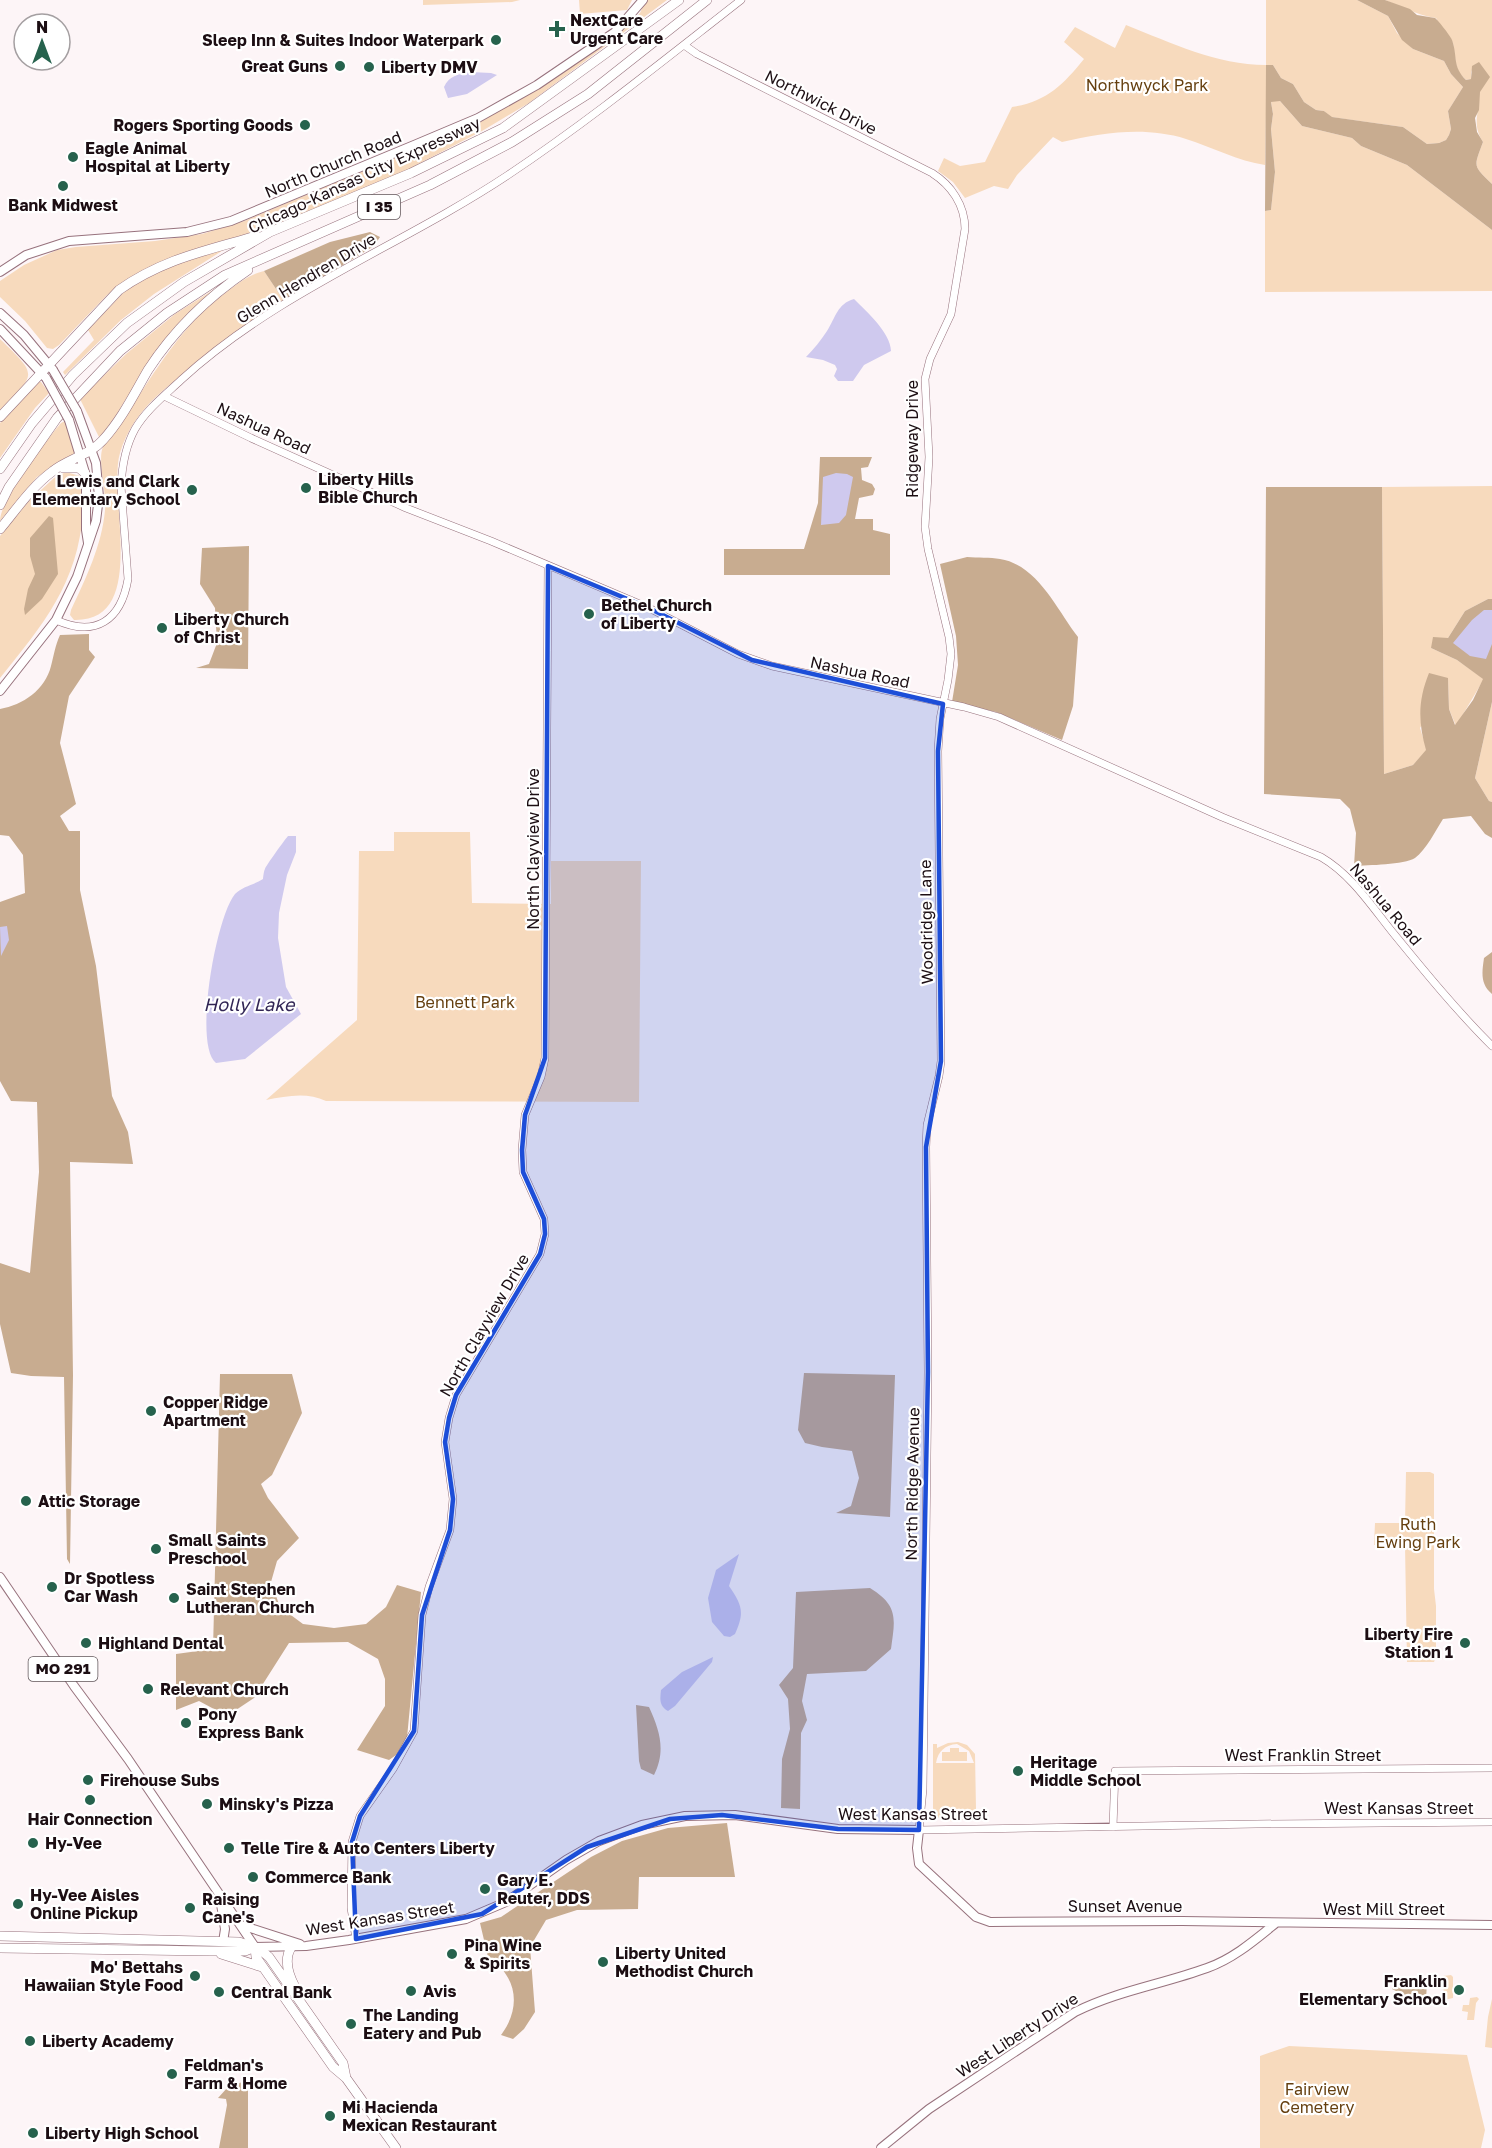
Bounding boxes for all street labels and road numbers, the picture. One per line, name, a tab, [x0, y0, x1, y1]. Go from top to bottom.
street label: Northwick Drive	[762, 65, 880, 139]
street label: Chicago-Kansas City Expressway	[245, 112, 483, 238]
street label: North Church Road	[262, 126, 404, 202]
road number: I 35	[358, 195, 400, 219]
street label: Glenn Hendren Drive	[233, 228, 379, 328]
street label: Ridgeway Drive	[902, 380, 922, 498]
street label: Nashua Road	[214, 397, 314, 459]
street label: Nashua Road	[808, 652, 912, 692]
street label: North Clayview Drive	[523, 768, 543, 930]
street label: Woodridge Lane	[915, 859, 937, 985]
street label: Nashua Road	[1346, 859, 1426, 949]
street label: North Clayview Drive	[435, 1250, 533, 1400]
street label: North Ridge Avenue	[901, 1407, 923, 1561]
road number: MO 291	[28, 1657, 98, 1681]
street label: West Franklin Street	[1224, 1745, 1382, 1765]
street label: West Kansas Street	[1324, 1798, 1474, 1818]
street label: West Kansas Street	[838, 1804, 988, 1824]
street label: West Kansas Street	[304, 1896, 456, 1940]
street label: Sunset Avenue	[1068, 1896, 1182, 1916]
street label: West Mill Street	[1323, 1899, 1445, 1919]
street label: West Liberty Drive	[952, 1988, 1082, 2082]

